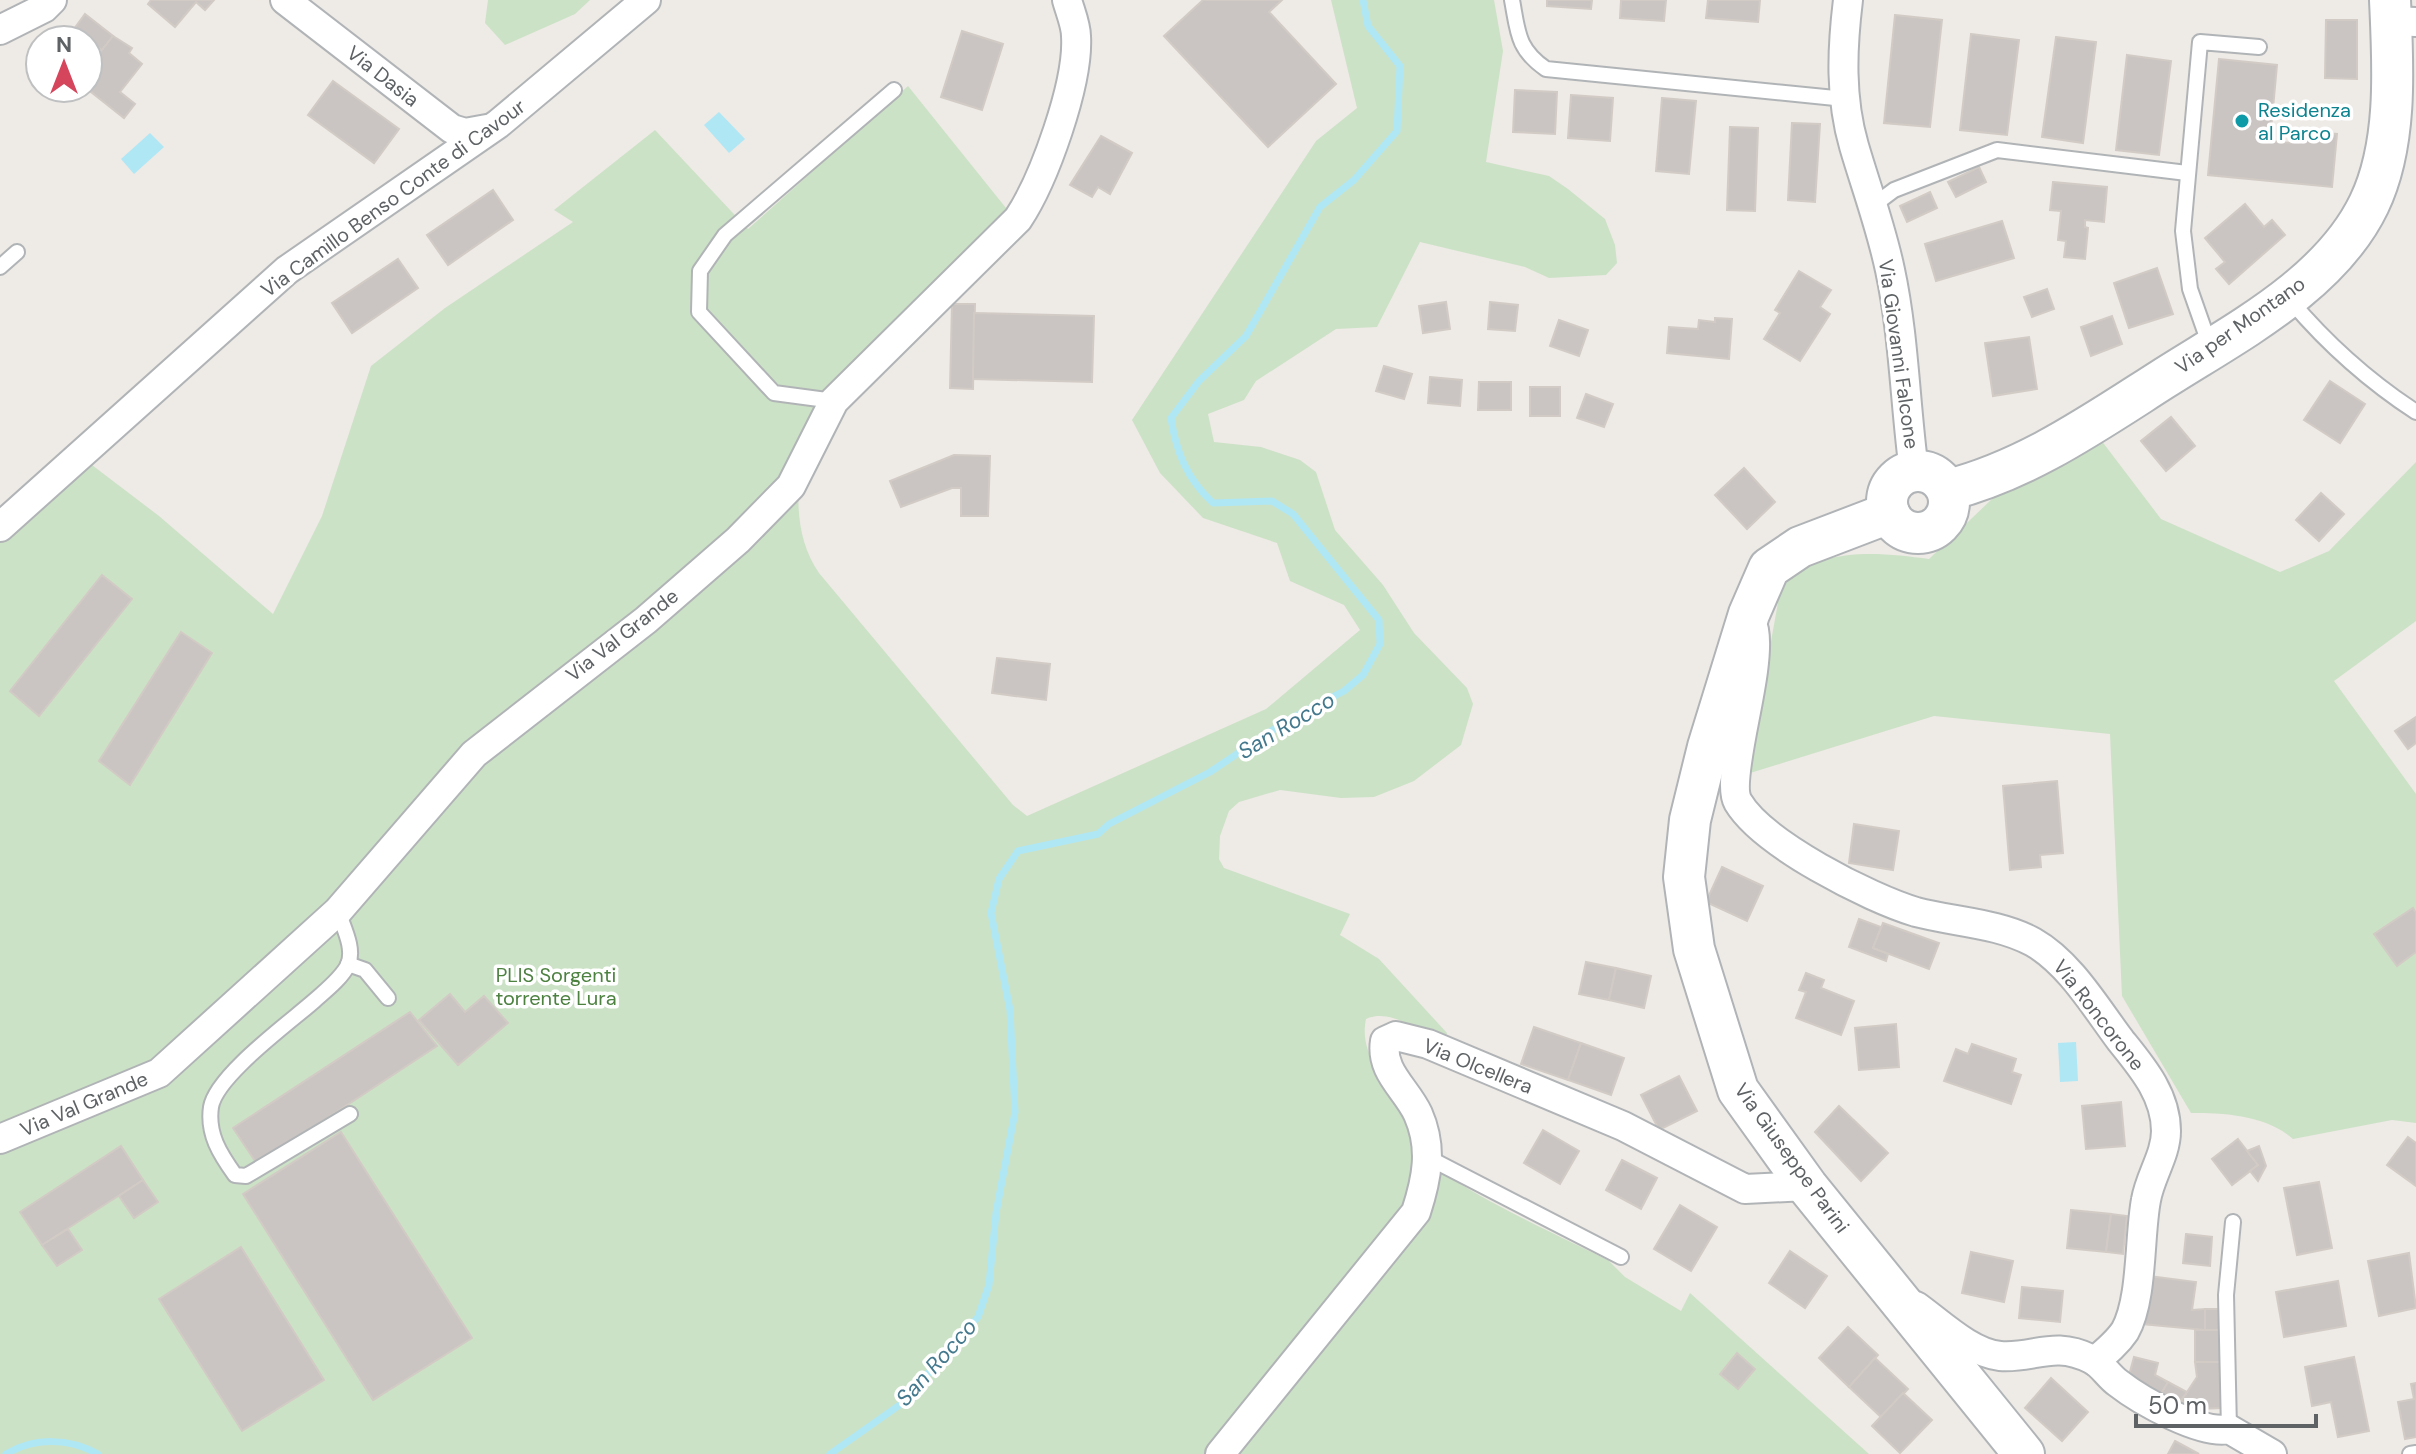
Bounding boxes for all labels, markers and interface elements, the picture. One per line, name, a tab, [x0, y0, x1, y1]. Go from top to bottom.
north arrow	[24, 24, 104, 104]
text: N	[56, 30, 72, 59]
street label: Via Dasia	[342, 40, 424, 112]
street label: Via Camillo Benso Conte di Cavour	[256, 93, 530, 303]
place label: Residenza al Parco	[2258, 97, 2351, 146]
marker: Residenza al Parco	[2233, 112, 2251, 130]
street label: Via Giovanni Falcone	[1873, 258, 1925, 450]
street label: Via per Montano	[2170, 270, 2310, 380]
street label: Via Val Grande	[560, 583, 684, 687]
water label: San Rocco	[1232, 685, 1340, 766]
street label: Via Roncorone	[2047, 954, 2151, 1076]
park label: PLIS Sorgenti torrente Lura	[495, 962, 617, 1011]
street label: Via Olcellera	[1419, 1032, 1537, 1100]
street label: Via Val Grande	[16, 1065, 152, 1143]
street label: Via Giuseppe Parini	[1729, 1078, 1855, 1238]
water label: San Rocco	[889, 1312, 983, 1412]
scale bar	[2136, 1378, 2316, 1428]
text: 50 m	[2148, 1390, 2207, 1421]

